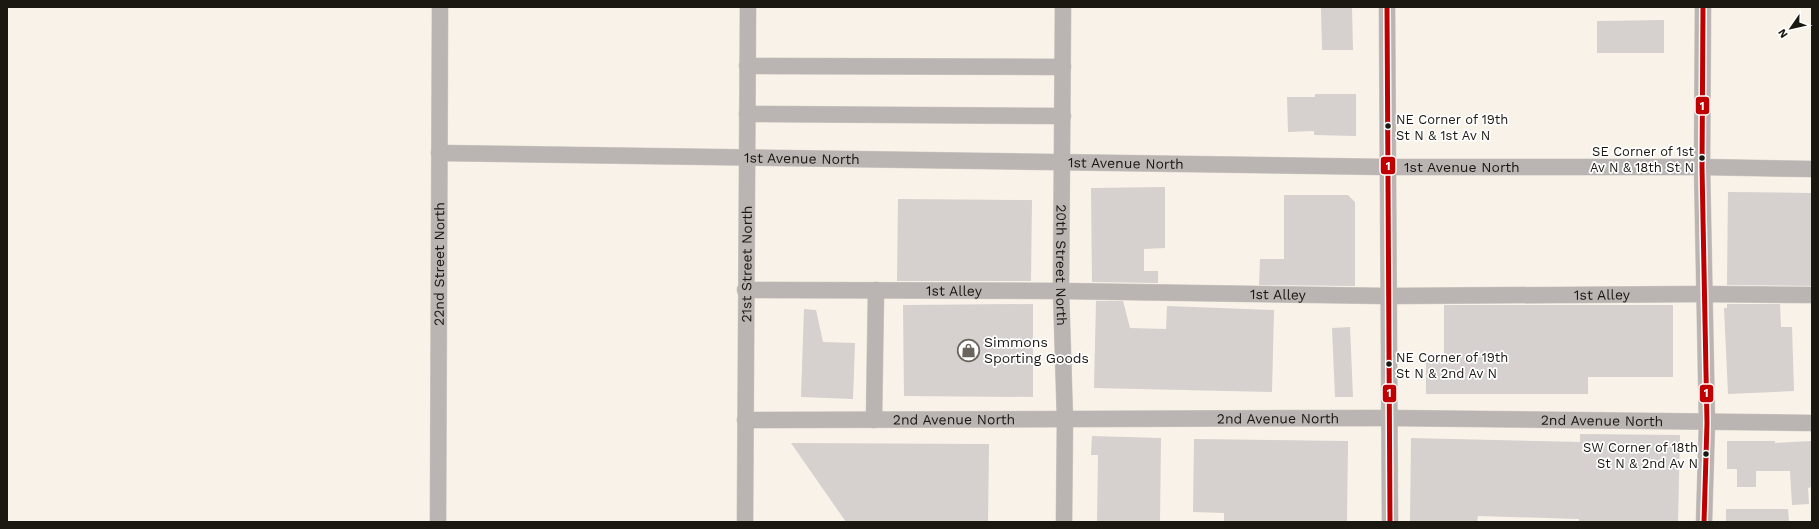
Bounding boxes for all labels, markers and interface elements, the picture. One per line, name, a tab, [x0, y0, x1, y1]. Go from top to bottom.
north arrow	[1771, 8, 1811, 48]
text: N	[1775, 26, 1791, 40]
line badge: 1	[1695, 96, 1710, 115]
text: 1	[1700, 100, 1704, 113]
place label: NE Corner of 19th St N & 1st Av N	[1396, 112, 1508, 143]
marker: NE Corner of 19th St N & 1st Av N	[1383, 121, 1393, 131]
place label: SE Corner of 1st Av N & 18th St N	[1590, 144, 1695, 175]
street label: 1st Avenue North	[744, 150, 860, 167]
marker: SE Corner of 1st Av N & 18th St N	[1697, 153, 1707, 163]
street label: 1st Avenue North	[1068, 154, 1184, 172]
line badge: 1	[1380, 156, 1396, 175]
street label: 1st Avenue North	[1404, 159, 1520, 175]
text: 1	[1386, 160, 1390, 173]
street label: 22nd Street North	[431, 202, 447, 326]
street label: 20th Street North	[1053, 204, 1070, 326]
street label: 21st Street North	[738, 205, 755, 323]
street label: 1st Alley	[926, 283, 983, 299]
street label: 1st Alley	[1250, 286, 1307, 303]
street label: 1st Alley	[1574, 286, 1631, 303]
place label: Simmons Sporting Goods	[984, 334, 1089, 366]
shop icon: Simmons Sporting Goods	[955, 337, 981, 363]
place label: NE Corner of 19th St N & 2nd Av N	[1396, 350, 1508, 381]
marker: NE Corner of 19th St N & 2nd Av N	[1384, 359, 1394, 369]
line badge: 1	[1382, 384, 1397, 403]
line badge: 1	[1699, 384, 1714, 403]
text: 1	[1387, 387, 1391, 400]
text: 1	[1704, 387, 1708, 400]
street label: 2nd Avenue North	[1217, 410, 1339, 427]
street label: 2nd Avenue North	[893, 411, 1015, 428]
street label: 2nd Avenue North	[1541, 412, 1663, 429]
place label: SW Corner of 18th St N & 2nd Av N	[1583, 440, 1698, 471]
marker: SW Corner of 18th St N & 2nd Av N	[1701, 449, 1711, 459]

